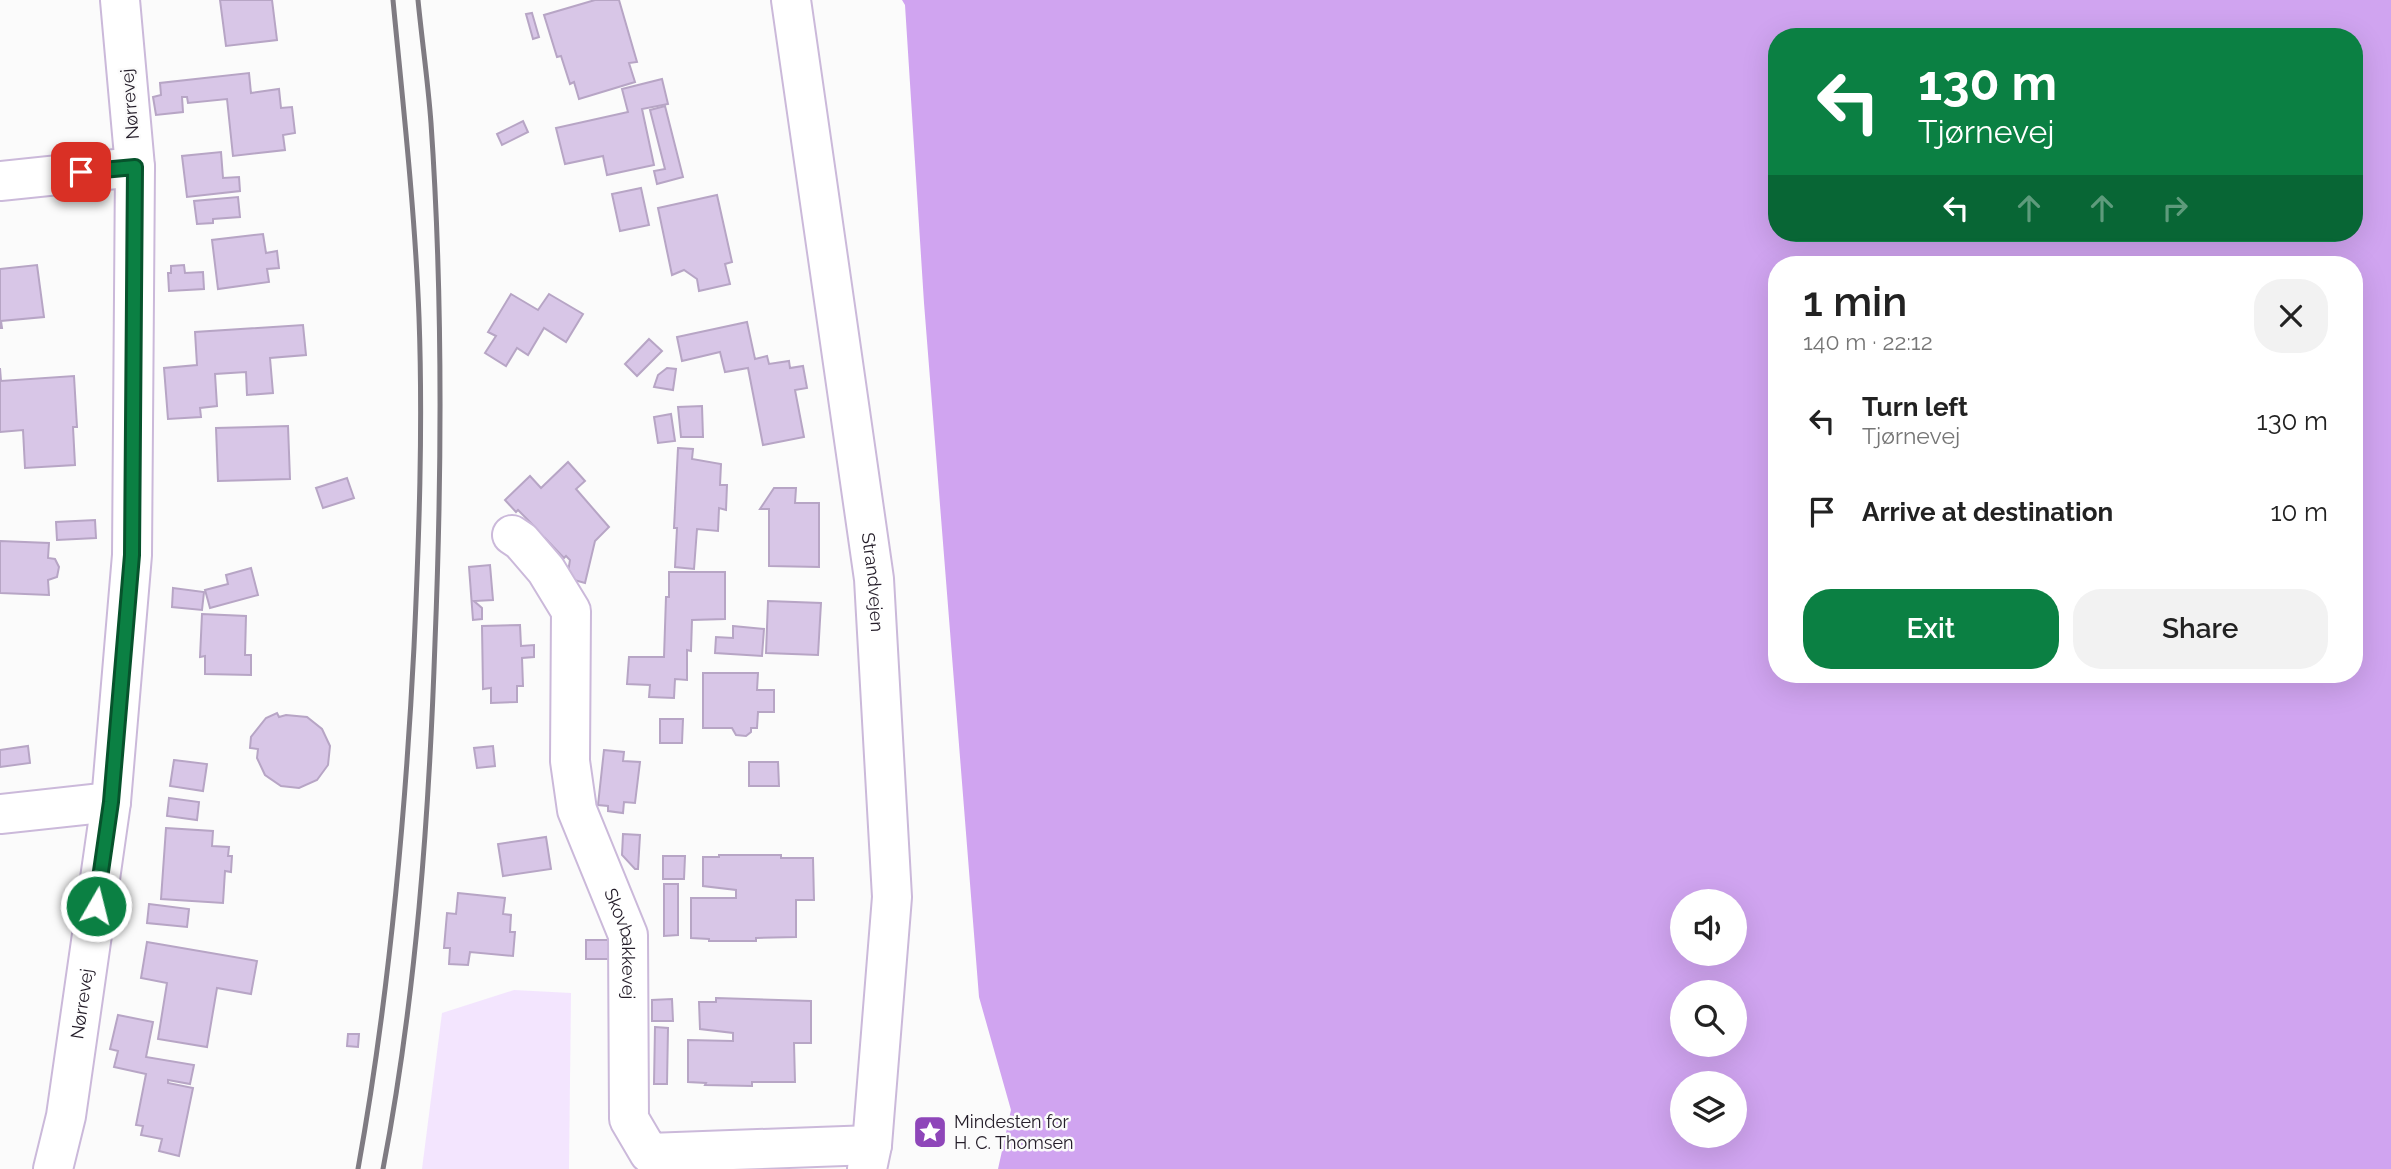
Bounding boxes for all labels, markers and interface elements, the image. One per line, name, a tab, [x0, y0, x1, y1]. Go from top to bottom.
text: 130 m	[1918, 54, 2057, 111]
icon: left	[1803, 56, 1894, 147]
street label: Nørrevej	[116, 68, 143, 140]
text: Tjørnevej	[1918, 113, 2054, 150]
pin	[51, 142, 111, 202]
icon: arrive	[62, 153, 100, 191]
icon: left	[1937, 189, 1975, 227]
icon: ahead	[2010, 189, 2048, 227]
icon: ahead	[2083, 189, 2121, 227]
icon: right	[2156, 189, 2194, 227]
text: 1 min	[1803, 277, 1907, 326]
button: close	[2254, 279, 2328, 353]
text: 140 m · 22:12	[1803, 328, 1933, 355]
text: Turn left	[1862, 392, 1968, 422]
icon: left	[1803, 402, 1841, 440]
text: 130 m	[2257, 406, 2328, 436]
text: Tjørnevej	[1862, 422, 1960, 449]
icon: arrive	[1803, 493, 1841, 531]
text: Arrive at destination	[1862, 497, 2113, 527]
text: 10 m	[2270, 497, 2328, 527]
street label: Strandvejen	[857, 531, 888, 632]
button: Exit	[1803, 589, 2059, 669]
button: Share	[2073, 589, 2328, 669]
position arrow	[59, 869, 133, 943]
street label: Skovbakkevej	[600, 885, 639, 999]
map controls	[1670, 889, 1747, 1148]
button: sound	[1670, 889, 1747, 966]
street label: Nørrevej	[66, 967, 97, 1040]
button: search	[1670, 980, 1747, 1057]
button: layers	[1670, 1071, 1747, 1148]
place label: Mindesten for H. C. Thomsen	[954, 1111, 1074, 1153]
place icon: Mindesten for H. C. Thomsen	[911, 1113, 949, 1151]

